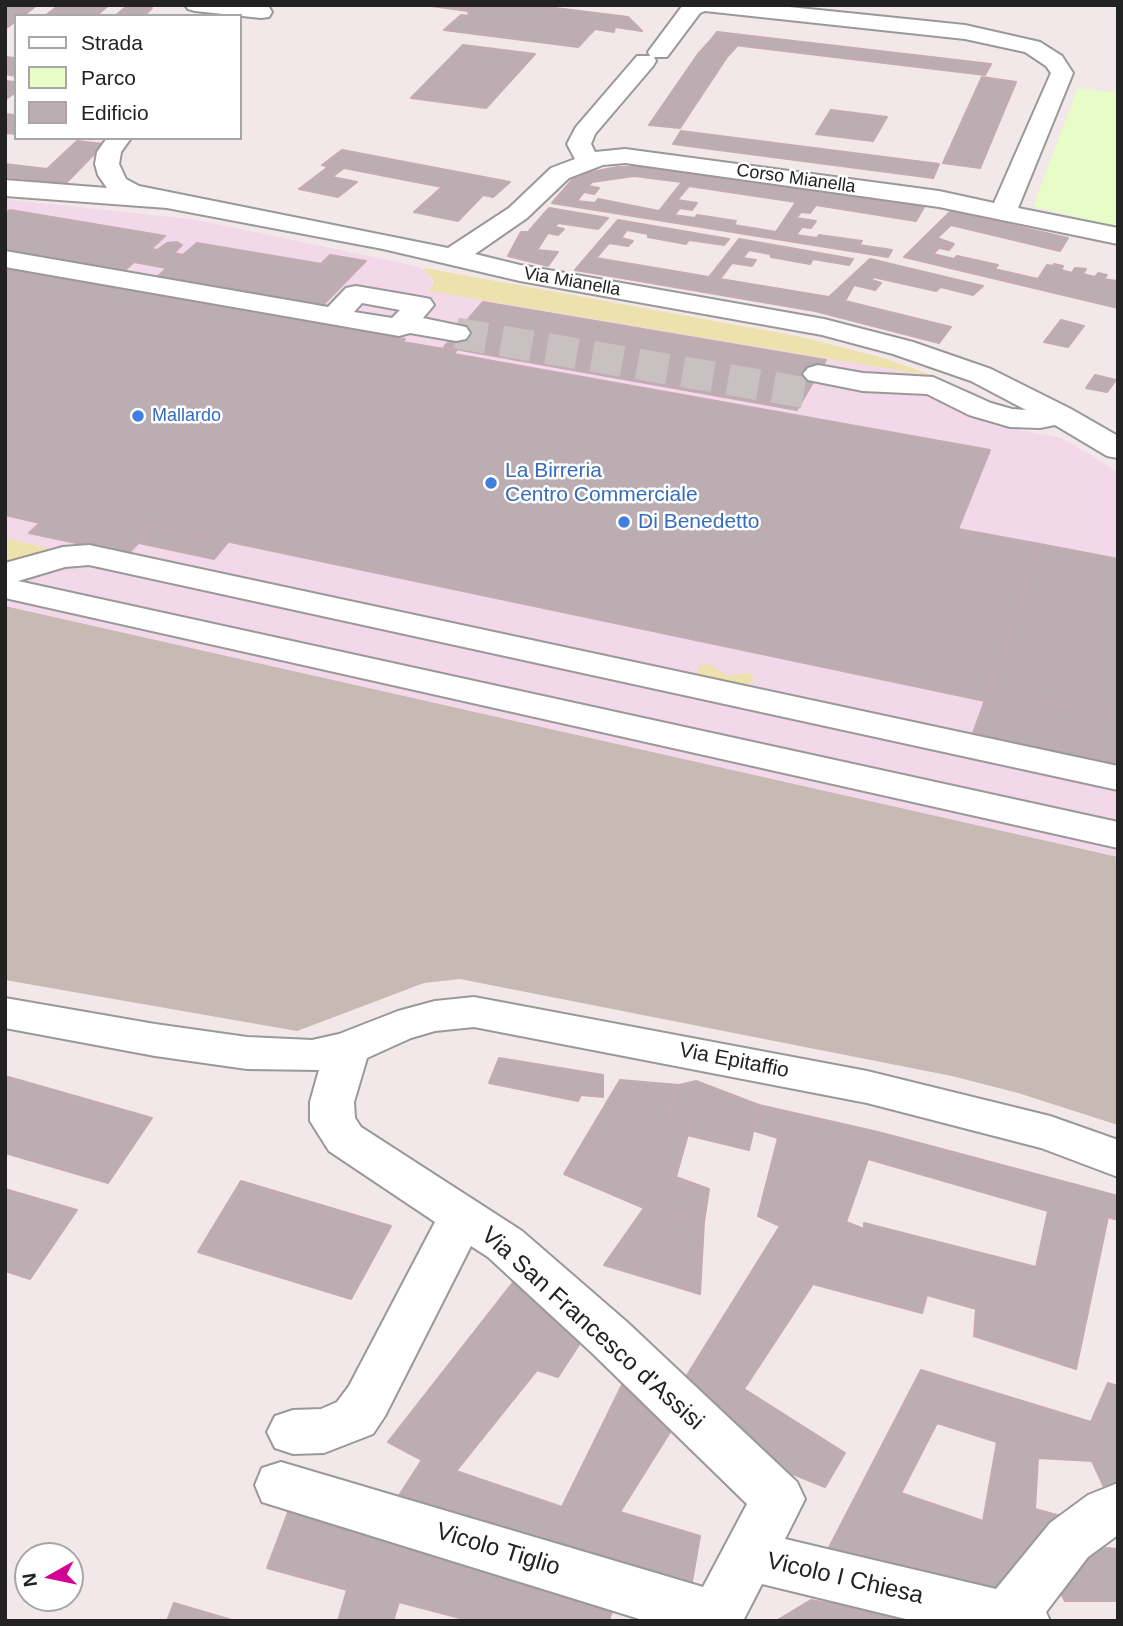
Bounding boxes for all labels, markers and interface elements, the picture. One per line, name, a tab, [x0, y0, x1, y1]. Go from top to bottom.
legend	[14, 14, 242, 140]
text: Strada	[81, 31, 143, 54]
text: Parco	[81, 66, 136, 89]
text: Edificio	[81, 101, 149, 124]
street label: Corso Mianella	[735, 160, 857, 198]
street label: Via Mianella	[522, 263, 622, 301]
place label: Mallardo	[152, 405, 221, 427]
marker: Mallardo	[130, 408, 146, 424]
place label: La Birreria Centro Commerciale	[505, 458, 698, 508]
marker: La Birreria Centro Commerciale	[483, 475, 499, 491]
place label: Di Benedetto	[638, 509, 759, 535]
marker: Di Benedetto	[616, 514, 632, 530]
street label: Via Epitaffio	[677, 1038, 791, 1084]
street label: Via San Francesco d'Assisi	[475, 1221, 709, 1437]
street label: Vicolo Tiglio	[433, 1518, 563, 1582]
north arrow	[14, 1542, 84, 1612]
street label: Vicolo I Chiesa	[764, 1547, 926, 1611]
text: N	[18, 1572, 41, 1588]

